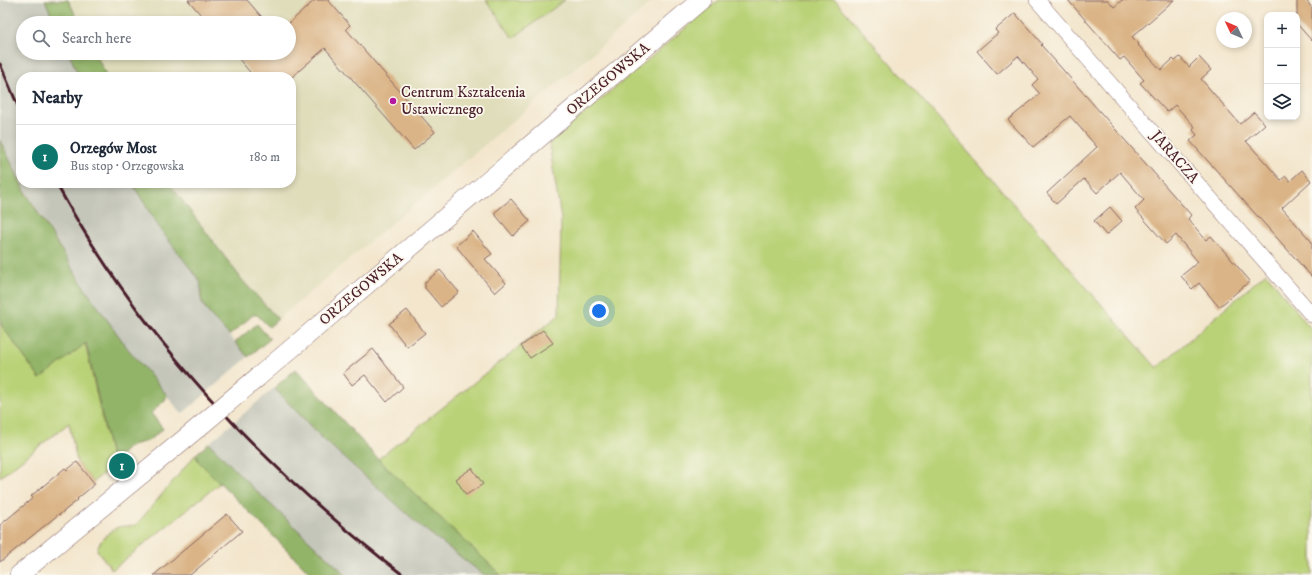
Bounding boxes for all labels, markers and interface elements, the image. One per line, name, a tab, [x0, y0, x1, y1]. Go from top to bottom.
north arrow	[1216, 12, 1252, 48]
map controls	[1264, 12, 1300, 120]
button: +	[1264, 12, 1300, 48]
search box	[16, 16, 296, 60]
icon: search	[30, 27, 52, 49]
text: Search here	[62, 29, 131, 48]
street label: ORZEGOWSKA	[562, 38, 654, 119]
button: −	[1264, 48, 1300, 84]
place label: Centrum Kształcenia Ustawicznego	[401, 83, 526, 119]
button: layers	[1264, 84, 1300, 120]
text: Nearby	[32, 87, 82, 109]
marker: Centrum Kształcenia Ustawicznego	[388, 96, 398, 106]
street label: JARACZA	[1146, 125, 1203, 188]
text: Orzegów Most	[70, 139, 157, 158]
text: 1	[43, 149, 47, 165]
text: 180 m	[249, 149, 280, 165]
text: Bus stop · Orzegowska	[70, 158, 184, 174]
street label: ORZEGOWSKA	[315, 248, 407, 329]
your location	[589, 301, 609, 321]
pin: 1	[109, 451, 135, 481]

